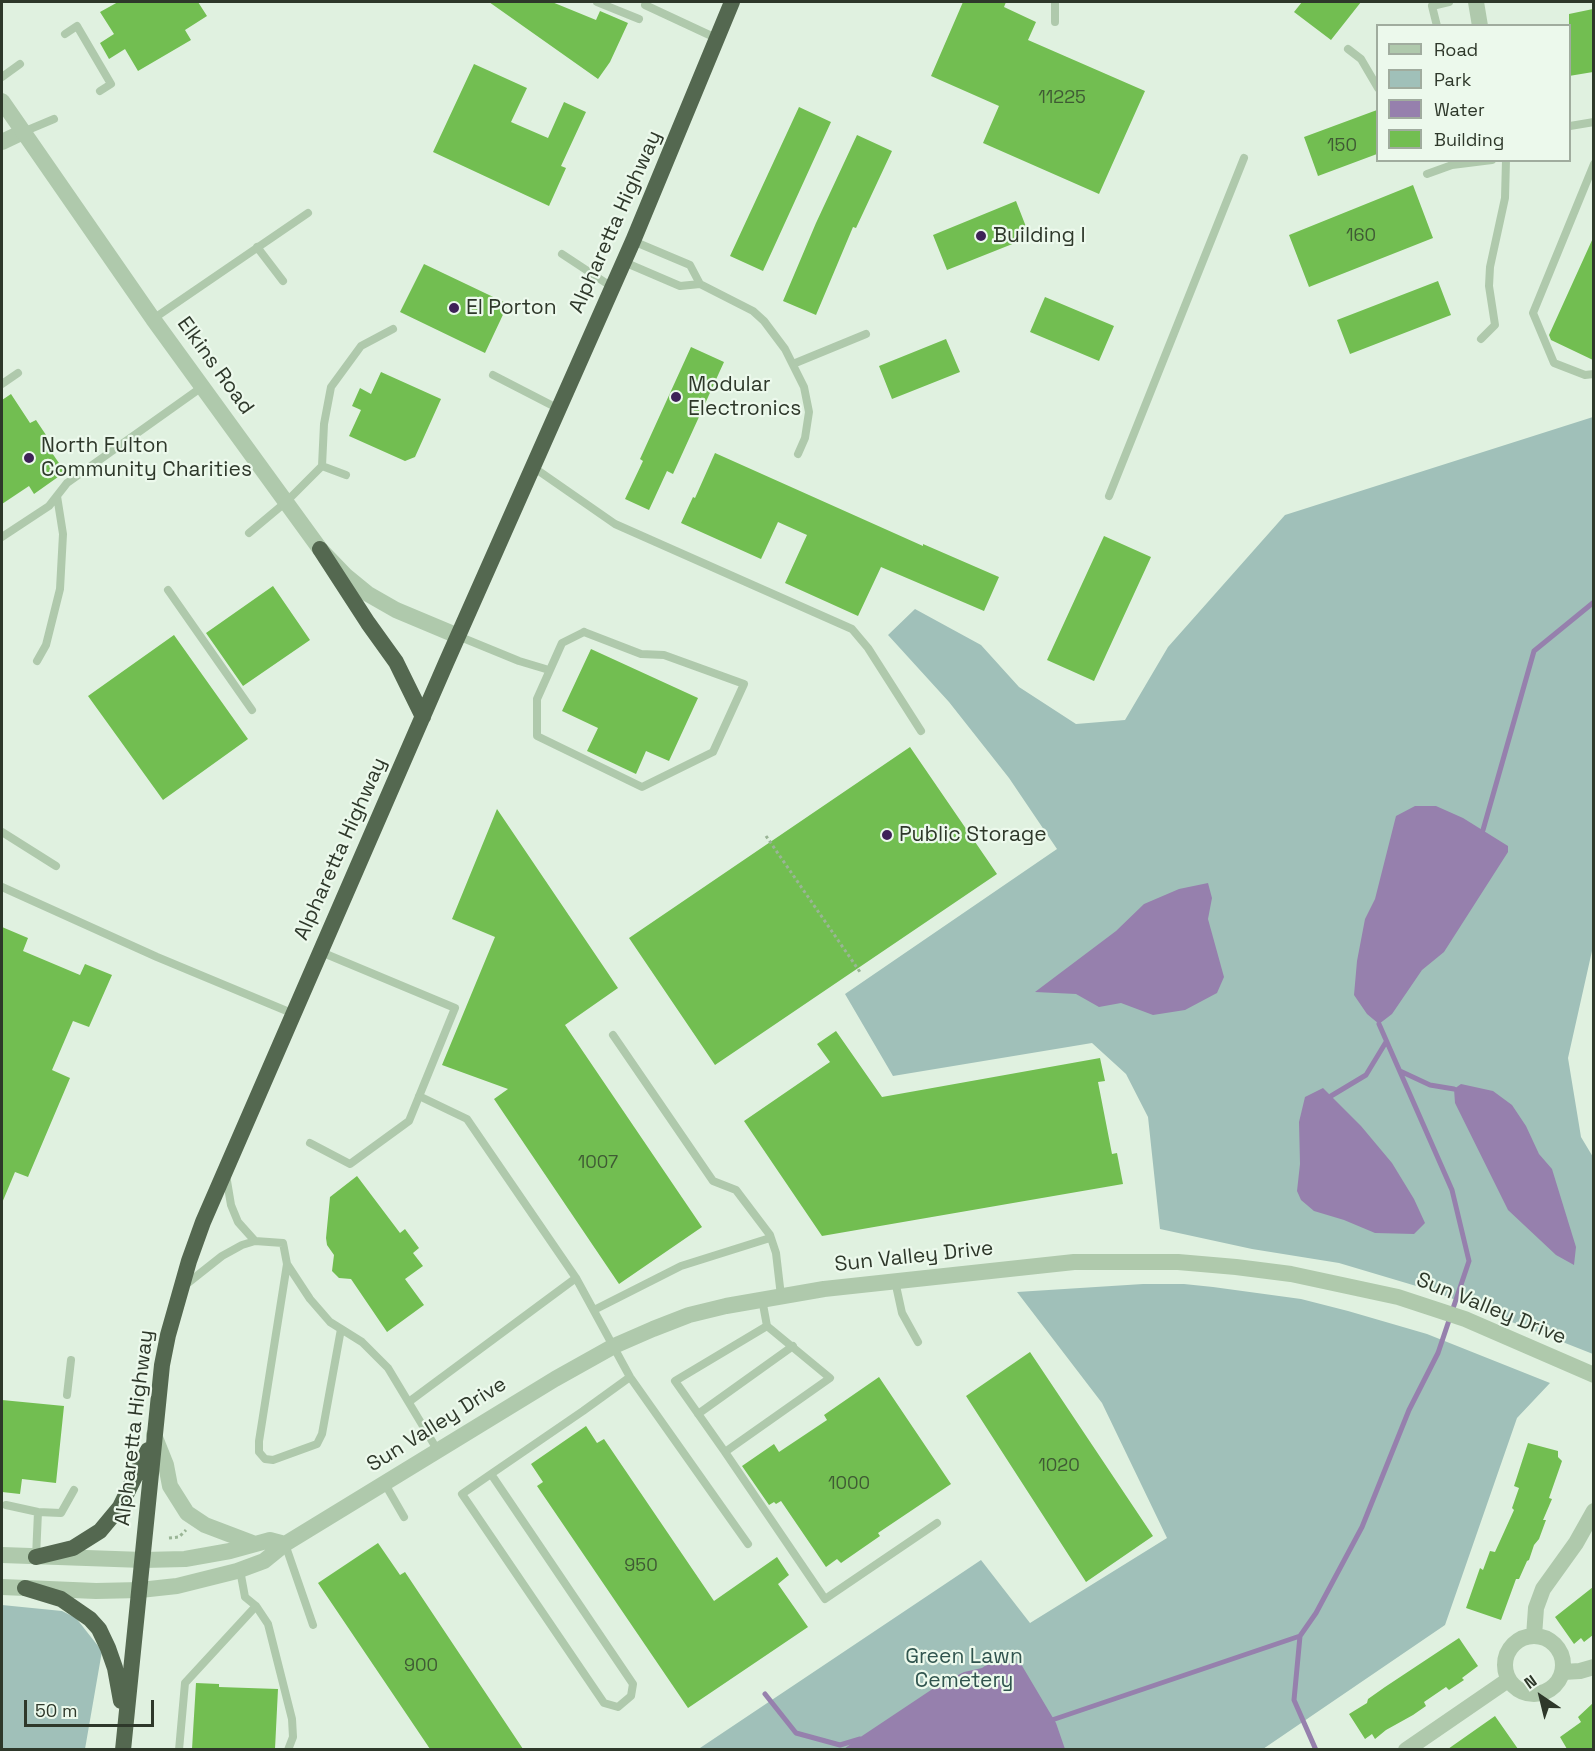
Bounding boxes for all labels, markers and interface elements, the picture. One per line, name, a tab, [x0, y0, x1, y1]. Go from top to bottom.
legend	[1376, 24, 1571, 162]
text: Road	[1434, 38, 1478, 61]
text: Park	[1434, 68, 1471, 91]
house number: 11225	[1038, 87, 1086, 109]
text: Water	[1434, 98, 1485, 121]
street label: Alpharetta Highway	[564, 127, 668, 317]
text: Building	[1434, 128, 1504, 151]
house number: 150	[1327, 135, 1357, 157]
place label: Building I	[993, 223, 1086, 249]
house number: 160	[1346, 225, 1376, 247]
marker: Building I	[974, 229, 988, 243]
place label: El Porton	[466, 295, 557, 321]
marker: El Porton	[447, 301, 461, 315]
street label: Elkins Road	[171, 312, 259, 420]
place label: Modular Electronics	[688, 372, 801, 422]
marker: Modular Electronics	[669, 390, 683, 404]
place label: North Fulton Community Charities	[41, 433, 252, 483]
marker: North Fulton Community Charities	[22, 451, 36, 465]
street label: Alpharetta Highway	[289, 754, 393, 944]
place label: Public Storage	[899, 822, 1047, 848]
marker: Public Storage	[880, 828, 894, 842]
house number: 1007	[578, 1152, 618, 1174]
street label: Sun Valley Drive	[833, 1236, 995, 1278]
street label: Sun Valley Drive	[1412, 1267, 1570, 1351]
street label: Alpharetta Highway	[110, 1329, 160, 1527]
street label: Sun Valley Drive	[363, 1372, 511, 1478]
house number: 1020	[1038, 1455, 1080, 1477]
house number: 1000	[828, 1473, 870, 1495]
house number: 950	[624, 1555, 658, 1577]
park label: Green Lawn Cemetery	[905, 1644, 1023, 1694]
house number: 900	[404, 1655, 438, 1677]
north arrow	[1511, 1667, 1571, 1727]
text: N	[1520, 1670, 1541, 1694]
scale bar	[27, 1688, 158, 1726]
text: 50 m	[35, 1699, 77, 1722]

